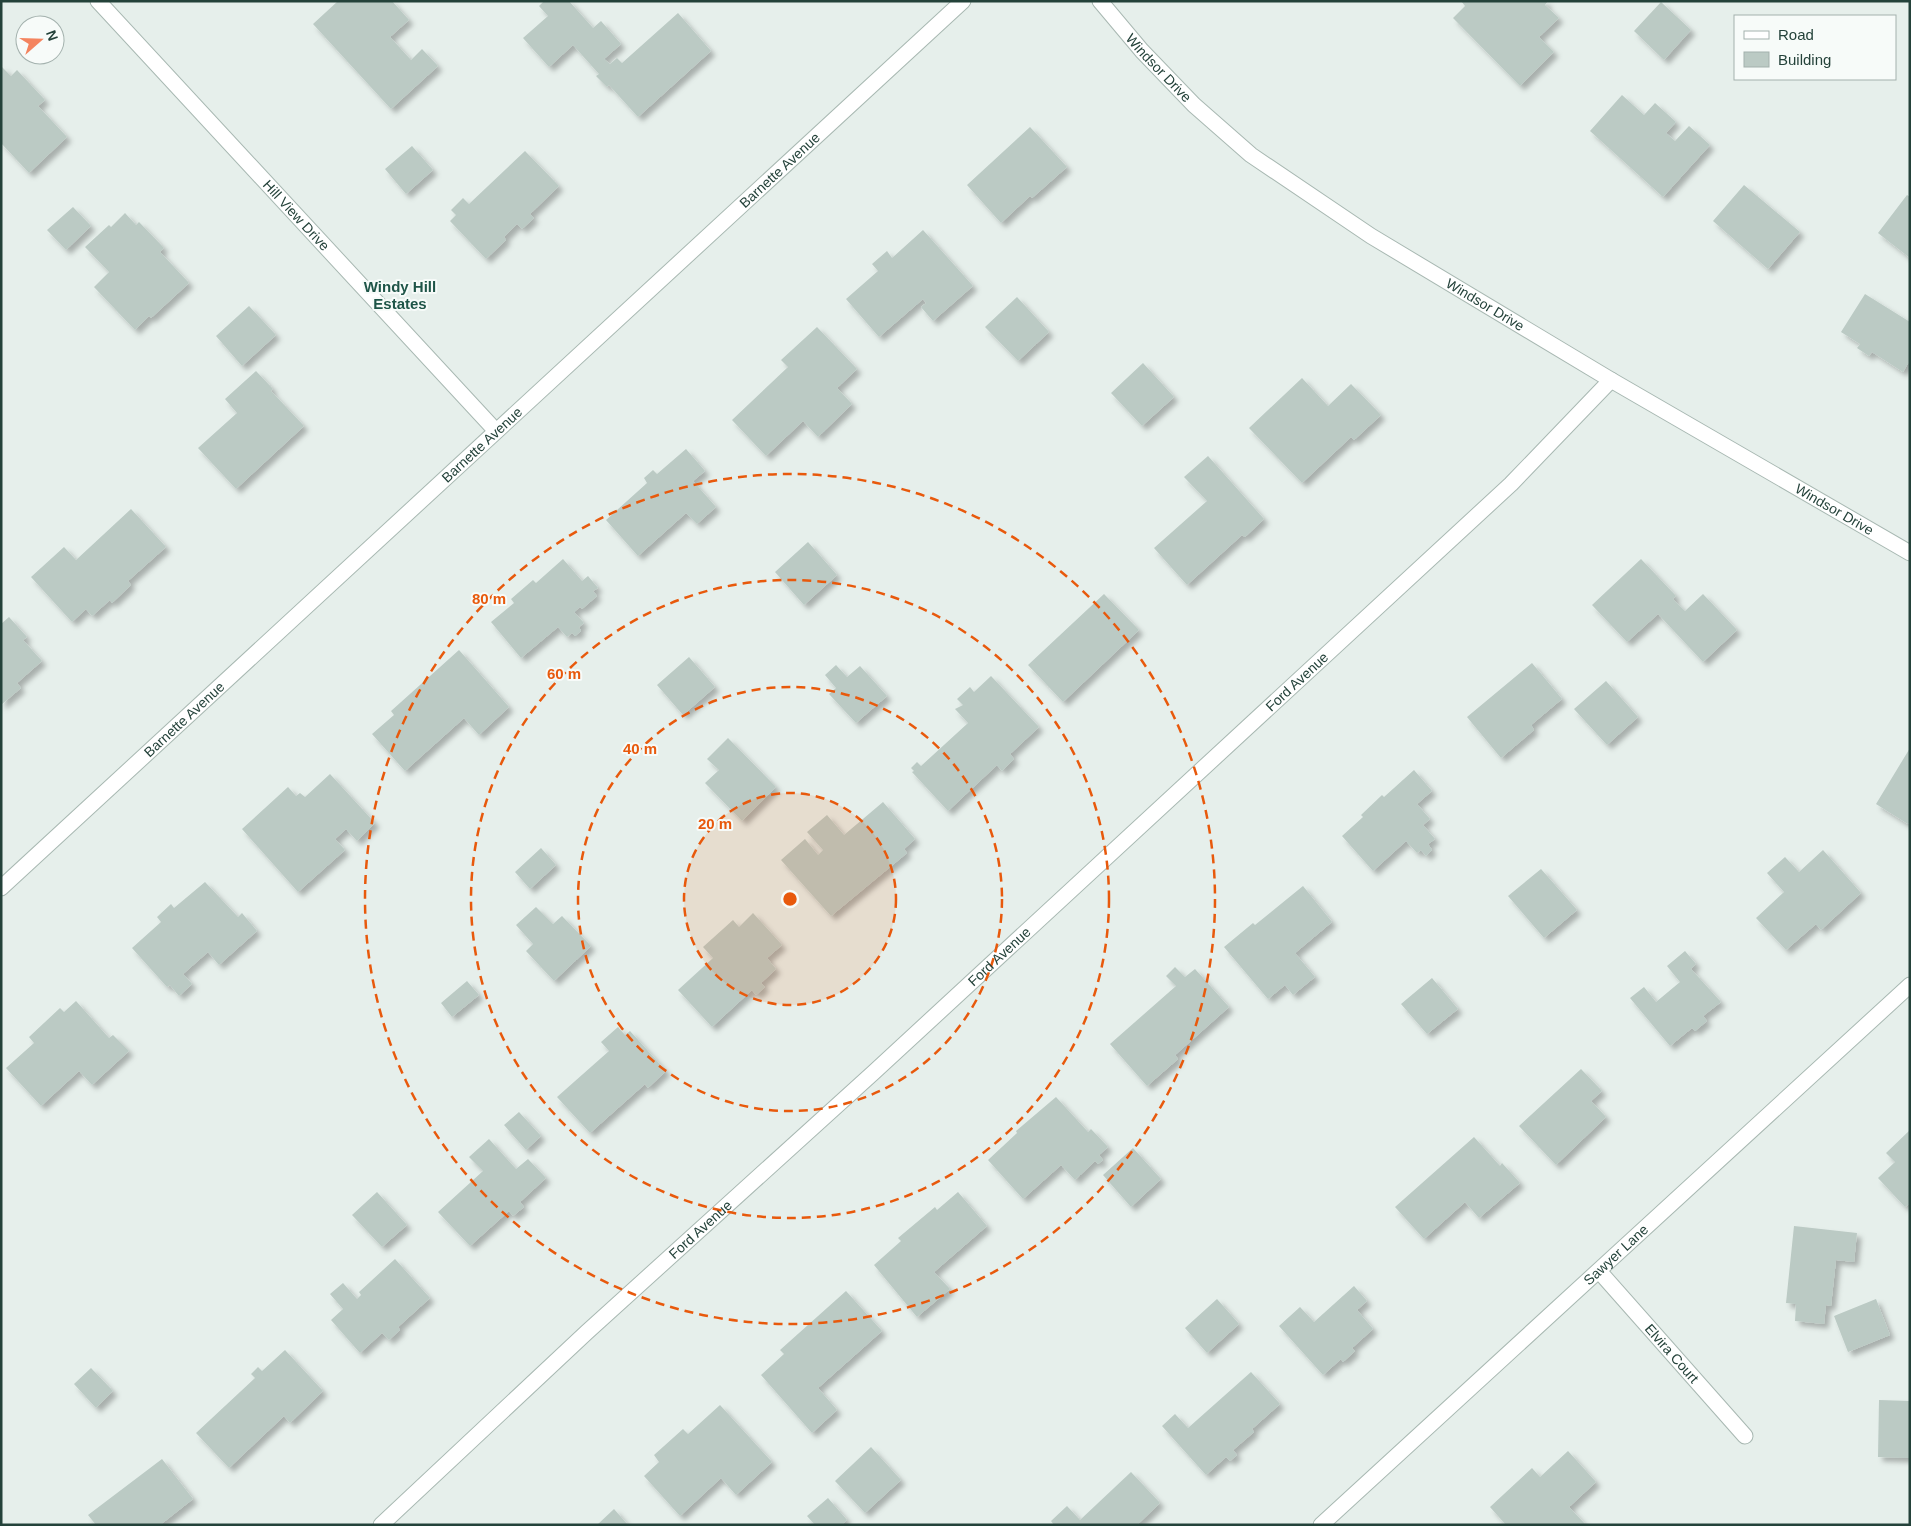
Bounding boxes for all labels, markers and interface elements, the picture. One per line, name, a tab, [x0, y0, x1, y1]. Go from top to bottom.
north arrow	[15, 15, 65, 65]
legend	[1734, 15, 1896, 80]
text: Road	[1778, 26, 1814, 43]
text: N	[43, 28, 61, 43]
street label: Windsor Drive	[1123, 30, 1195, 105]
text: Building	[1778, 51, 1831, 68]
street label: Barnette Avenue	[736, 129, 823, 211]
street label: Hill View Drive	[260, 177, 333, 254]
street label: Windsor Drive	[1443, 275, 1527, 334]
district label: Windy Hill Estates	[364, 278, 436, 312]
street label: Barnette Avenue	[438, 404, 525, 486]
street label: Windsor Drive	[1792, 480, 1877, 538]
text: 80 m	[472, 590, 506, 607]
street label: Ford Avenue	[1262, 649, 1332, 714]
text: 60 m	[547, 665, 581, 682]
street label: Barnette Avenue	[141, 678, 228, 760]
text: 40 m	[623, 740, 657, 757]
text: 20 m	[698, 815, 732, 832]
centre of rings	[781, 890, 799, 908]
street label: Ford Avenue	[965, 924, 1034, 989]
street label: Ford Avenue	[665, 1197, 735, 1262]
street label: Sawyer Lane	[1580, 1221, 1652, 1288]
street label: Elvira Court	[1642, 1321, 1702, 1386]

